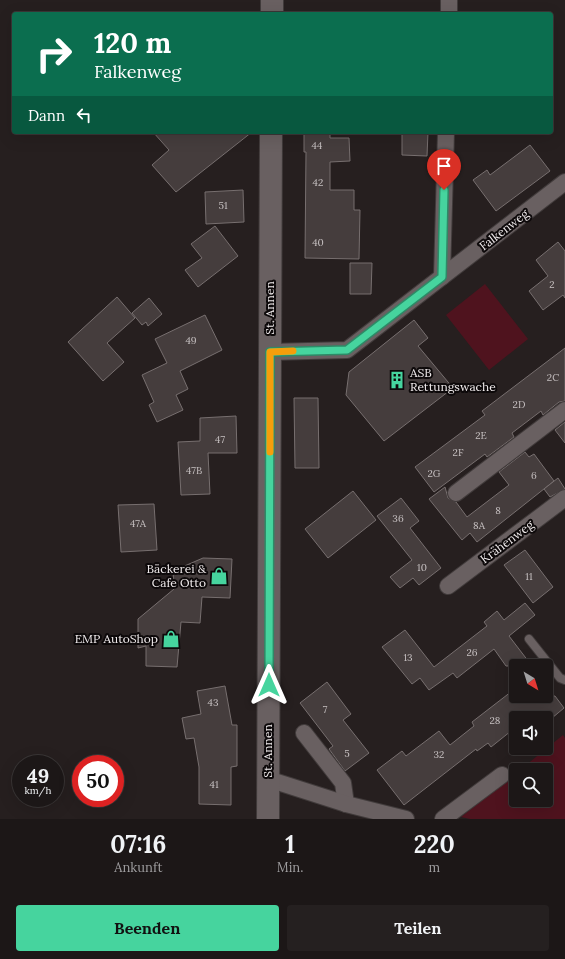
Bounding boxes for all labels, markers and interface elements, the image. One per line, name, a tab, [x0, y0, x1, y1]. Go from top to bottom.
text: 120 m	[94, 25, 171, 61]
icon: right	[28, 28, 80, 80]
text: Falkenweg	[94, 60, 181, 83]
icon: left	[73, 104, 95, 126]
text: Dann	[28, 106, 65, 125]
house number: 44	[312, 139, 323, 152]
pin	[427, 149, 461, 190]
icon: arrive	[433, 155, 455, 177]
house number: 42	[313, 176, 323, 189]
house number: 51	[218, 199, 228, 212]
street label: Falkenweg	[476, 206, 531, 253]
house number: 40	[312, 236, 324, 249]
house number: 2	[549, 278, 555, 291]
street label: St. Annen	[262, 281, 277, 335]
house number: 49	[185, 334, 197, 347]
place label: ASB Rettungswache	[409, 365, 496, 394]
building icon: ASB Rettungswache	[387, 370, 407, 390]
house number: 2C	[547, 371, 559, 384]
house number: 2D	[513, 398, 525, 411]
house number: 2E	[475, 429, 487, 442]
house number: 47	[215, 433, 225, 446]
house number: 2F	[453, 446, 464, 459]
house number: 47B	[186, 464, 202, 477]
house number: 2G	[428, 467, 441, 480]
house number: 6	[531, 469, 537, 482]
house number: 8	[495, 504, 501, 517]
house number: 36	[392, 512, 404, 525]
street label: Krähenweg	[477, 516, 537, 567]
house number: 47A	[130, 517, 147, 530]
house number: 8A	[473, 519, 486, 532]
place label: Bäckerei & Cafe Otto	[147, 561, 207, 590]
house number: 10	[417, 561, 427, 574]
shop icon: Bäckerei & Cafe Otto	[209, 566, 229, 586]
house number: 11	[525, 570, 533, 583]
shop icon: EMP AutoShop	[161, 629, 181, 649]
place label: EMP AutoShop	[75, 631, 158, 646]
house number: 26	[466, 646, 478, 659]
house number: 13	[403, 651, 413, 664]
north arrow	[509, 659, 553, 703]
map controls	[509, 659, 553, 807]
position arrow	[248, 664, 290, 706]
house number: 43	[208, 696, 219, 709]
house number: 7	[323, 703, 328, 716]
button: sound	[509, 711, 553, 755]
house number: 28	[490, 714, 501, 727]
street label: St. Annen	[260, 724, 275, 778]
house number: 5	[344, 747, 350, 760]
house number: 32	[434, 748, 444, 761]
speed limit sign: 50	[72, 755, 124, 807]
text: 49	[27, 763, 49, 788]
button: search	[509, 763, 553, 807]
house number: 41	[209, 778, 219, 791]
text: km/h	[24, 784, 52, 797]
text: 07:16	[110, 829, 166, 860]
text: 1	[285, 829, 295, 860]
text: 220	[414, 829, 455, 860]
text: Ankunft	[114, 859, 163, 876]
text: Min.	[277, 859, 303, 876]
text: m	[428, 859, 440, 876]
button: Beenden	[16, 905, 279, 951]
button: Teilen	[287, 905, 549, 951]

